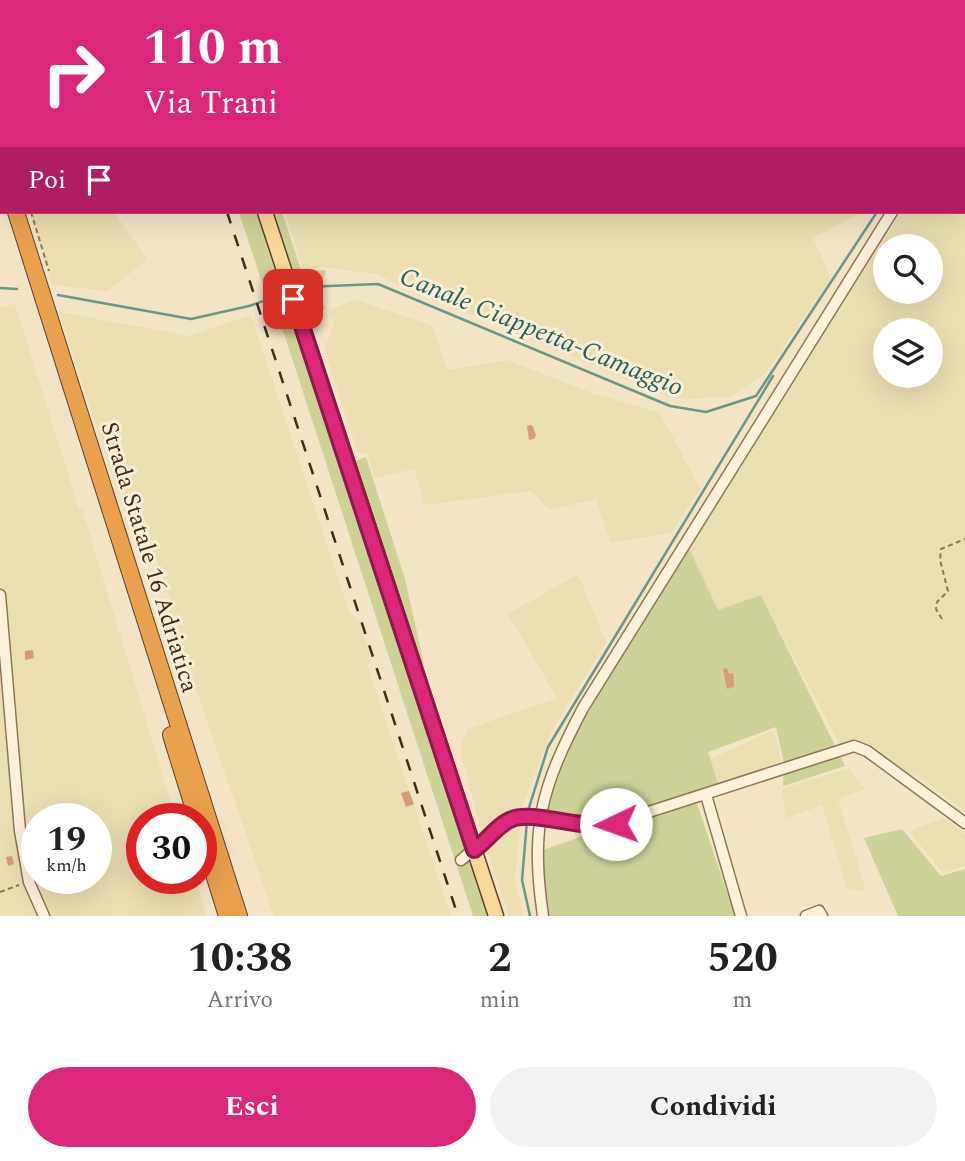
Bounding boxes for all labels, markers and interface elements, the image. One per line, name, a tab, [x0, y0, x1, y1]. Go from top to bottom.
text: 110 m	[143, 11, 282, 86]
icon: right	[28, 28, 119, 119]
text: Via Trani	[143, 79, 278, 128]
text: Poi	[28, 160, 66, 200]
icon: arrive	[80, 161, 118, 199]
map controls	[873, 234, 943, 388]
button: search	[873, 234, 943, 304]
water label: Canale Ciappetta-Camaggio	[394, 257, 690, 407]
pin	[263, 269, 323, 329]
icon: arrive	[274, 280, 312, 318]
button: layers	[873, 318, 943, 388]
street label: Strada Statale 16 Adriatica	[91, 418, 207, 697]
position arrow	[579, 787, 653, 861]
speed limit sign: 30	[126, 803, 217, 894]
text: 19	[47, 813, 86, 866]
text: km/h	[46, 852, 87, 879]
text: 10:38	[187, 927, 293, 990]
text: 2	[488, 927, 512, 990]
text: 520	[707, 927, 778, 990]
text: Arrivo	[207, 983, 273, 1018]
text: min	[480, 983, 520, 1018]
text: m	[733, 983, 752, 1018]
button: Esci	[28, 1067, 476, 1147]
button: Condividi	[490, 1067, 937, 1147]

